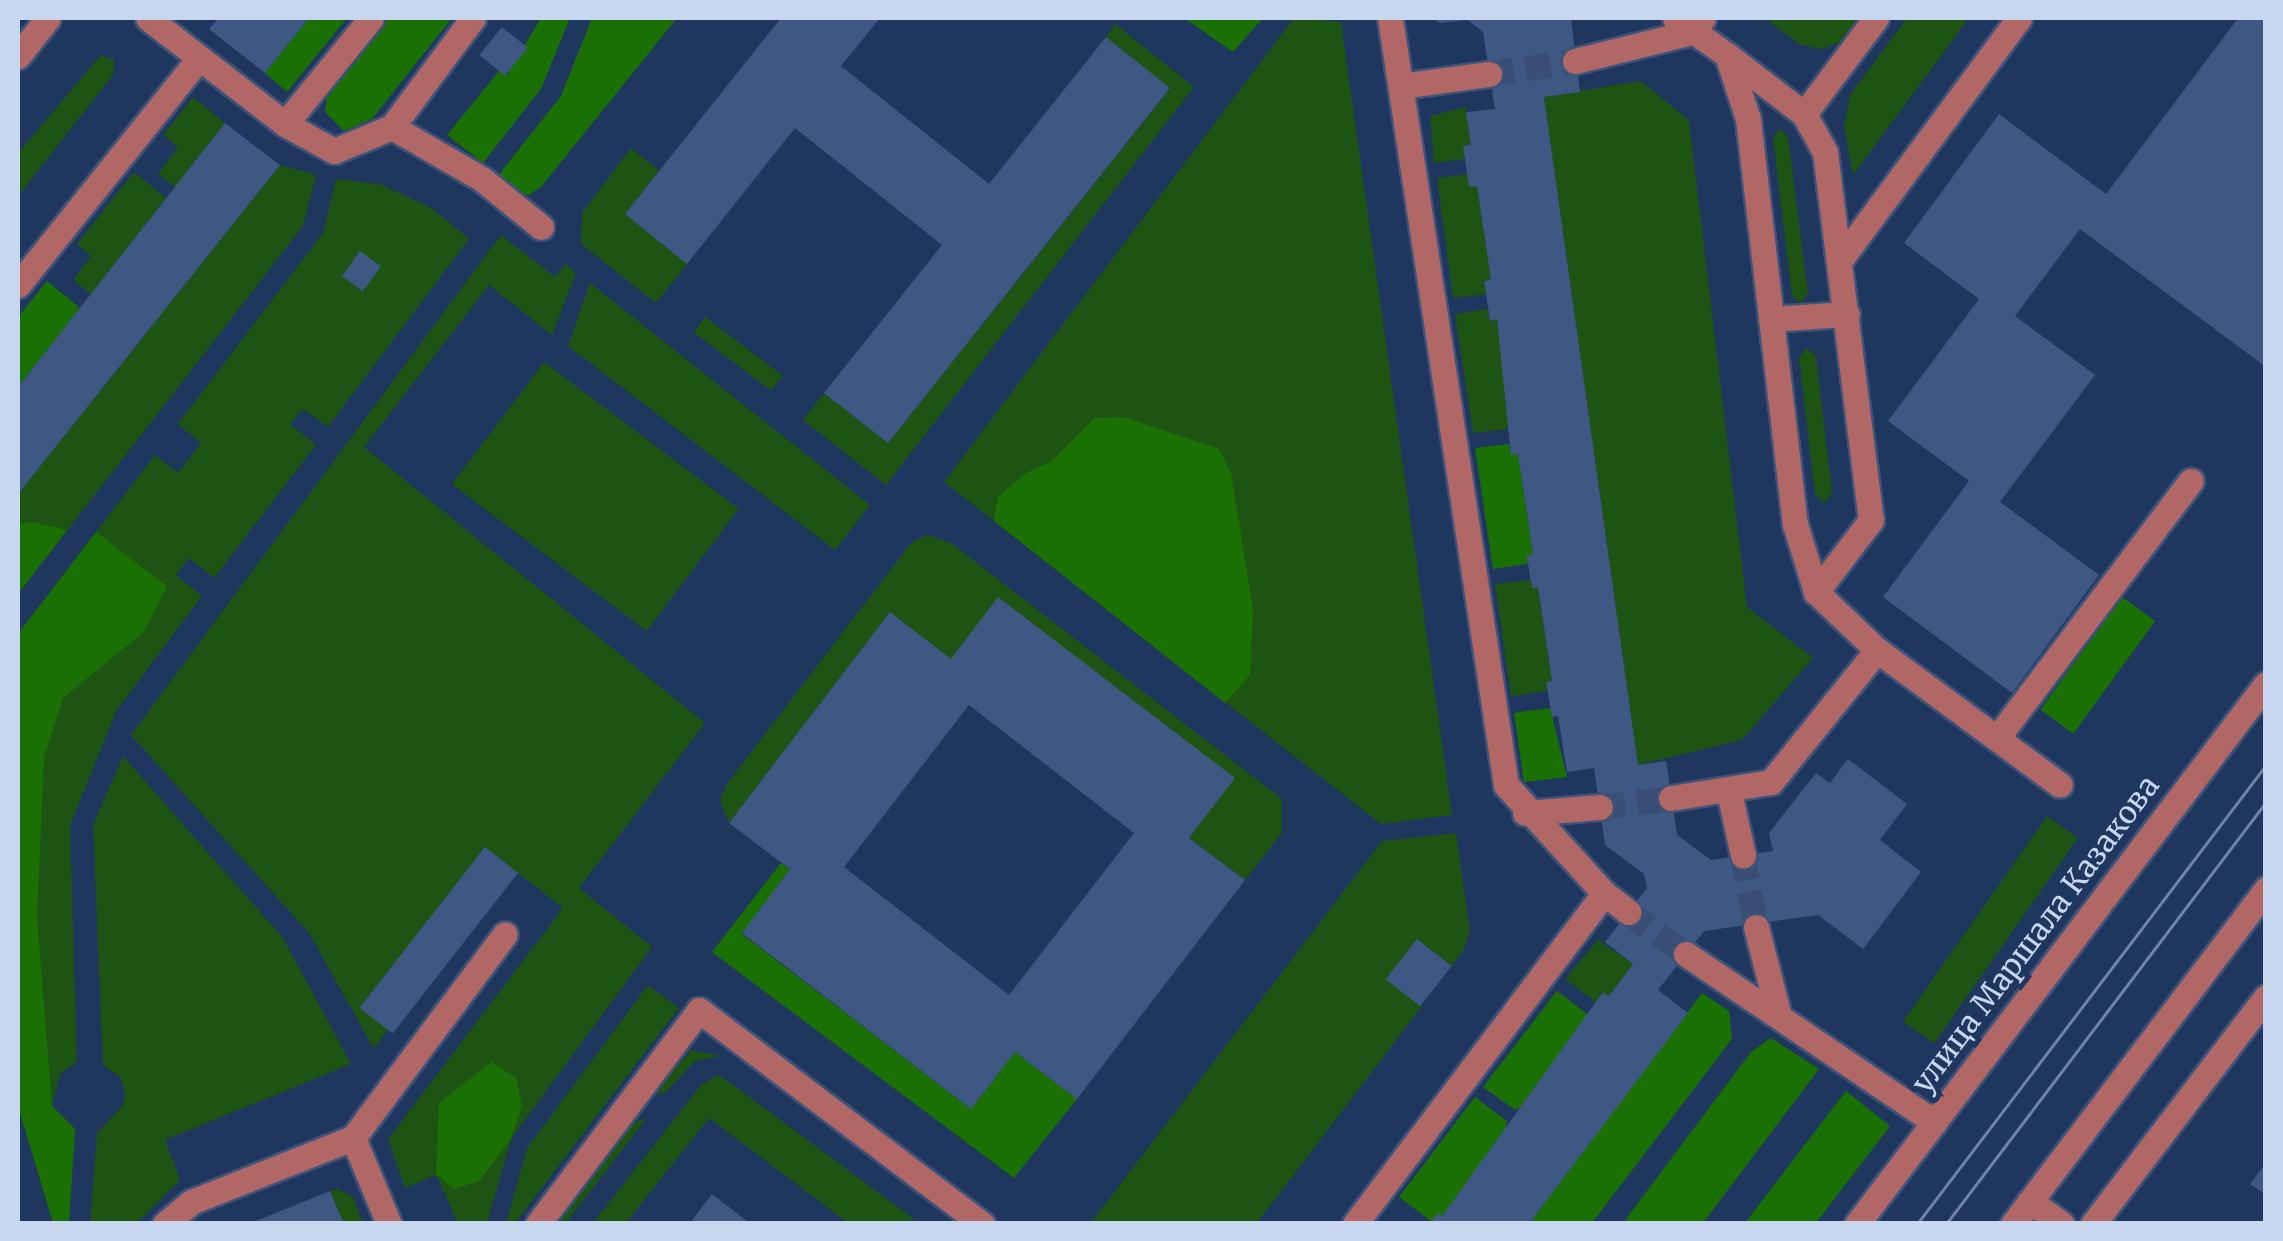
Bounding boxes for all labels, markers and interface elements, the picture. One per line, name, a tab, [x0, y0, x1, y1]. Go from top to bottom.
street label: улица Маршала Казакова	[1904, 768, 2166, 1100]

